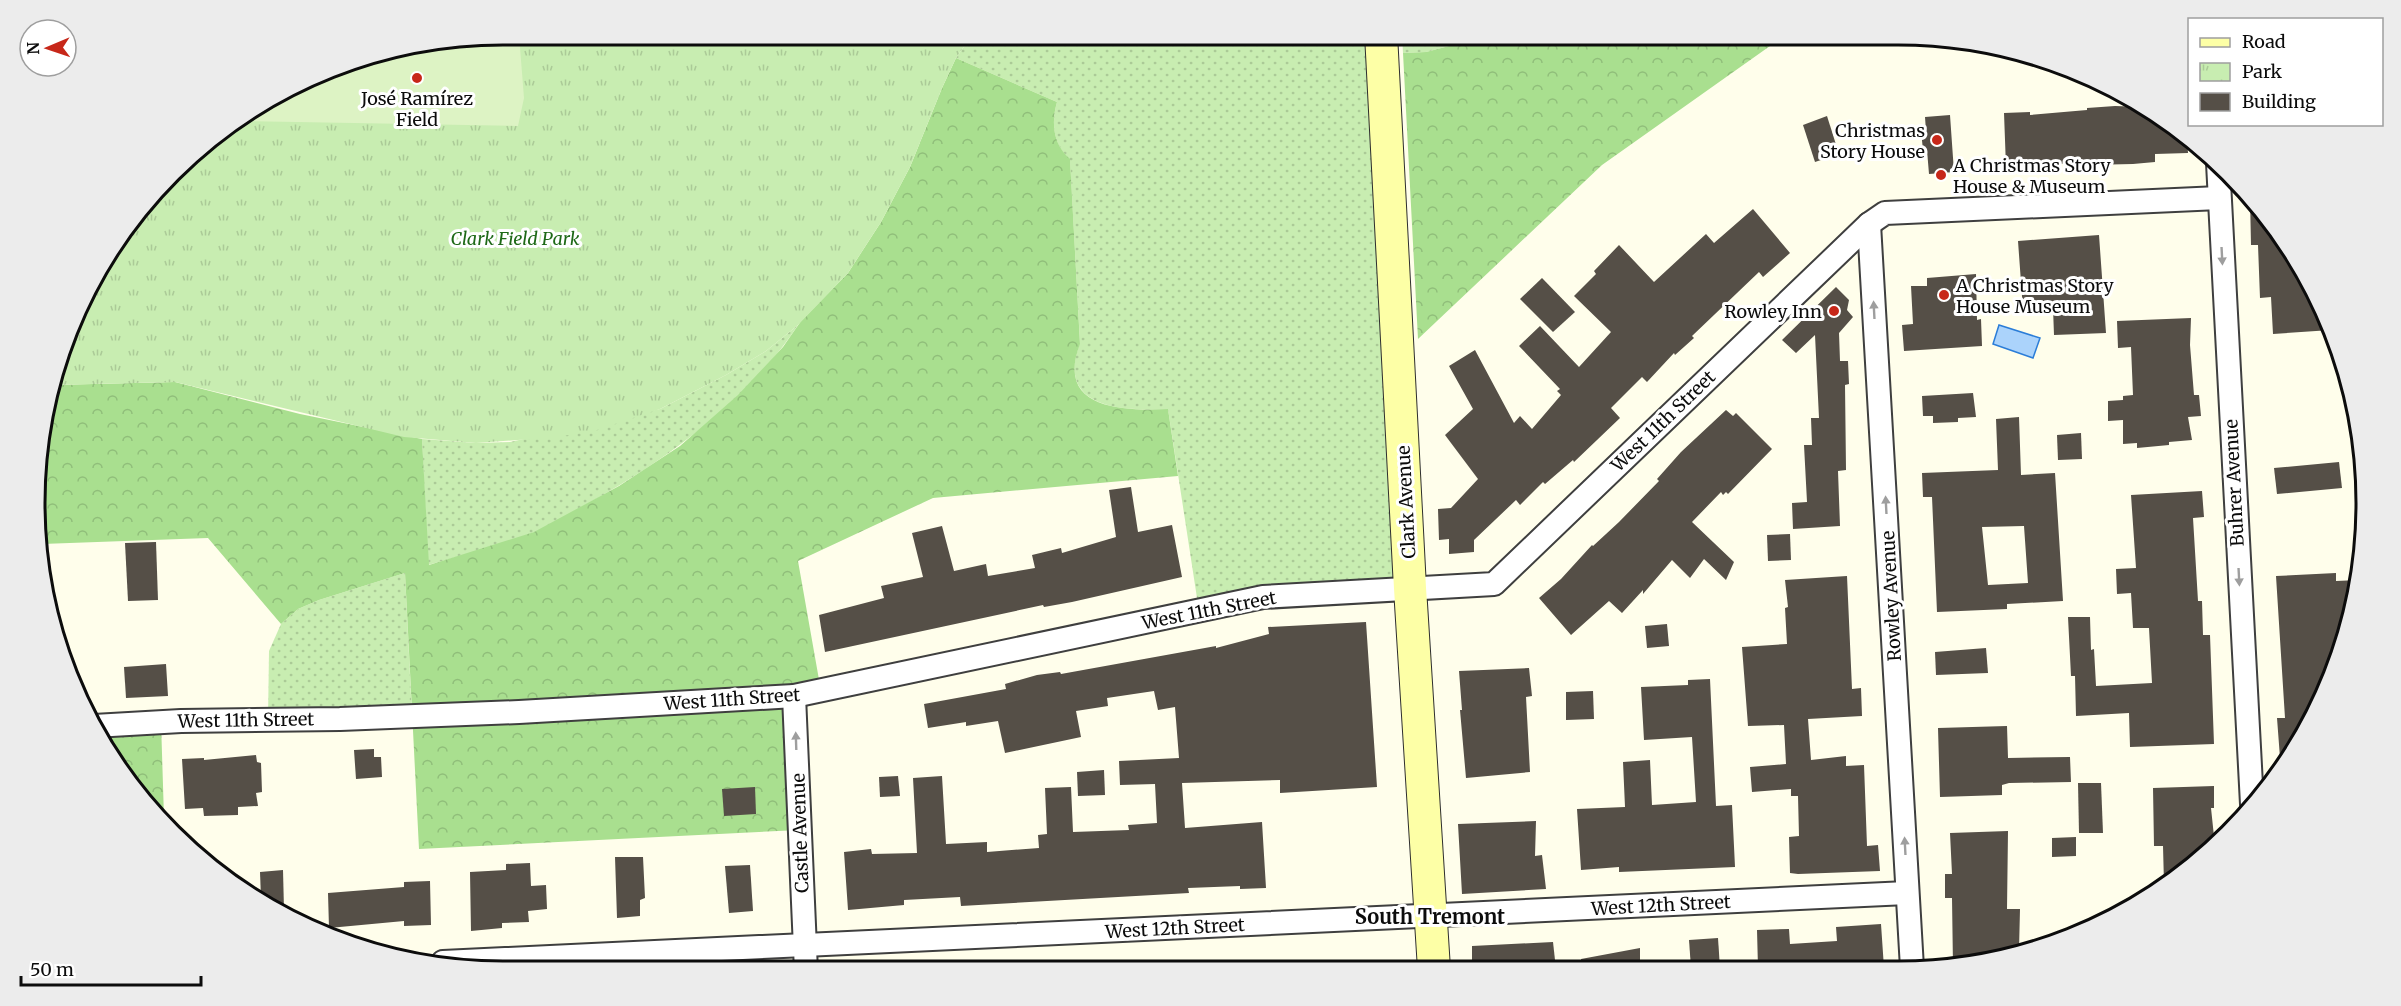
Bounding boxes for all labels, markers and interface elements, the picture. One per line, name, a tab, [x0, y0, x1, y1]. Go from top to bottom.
north arrow	[18, 18, 78, 78]
legend	[2188, 18, 2383, 126]
text: Road	[2242, 30, 2286, 53]
text: N	[23, 41, 43, 55]
text: Park	[2242, 60, 2283, 83]
marker: José Ramírez Field	[410, 71, 424, 85]
place label: José Ramírez Field	[360, 87, 473, 131]
text: Building	[2242, 90, 2316, 113]
place label: Christmas Story House	[1820, 119, 1925, 163]
marker: Christmas Story House	[1930, 133, 1944, 147]
place label: A Christmas Story House & Museum	[1952, 154, 2111, 198]
marker: A Christmas Story House & Museum	[1934, 168, 1948, 182]
park label: Clark Field Park	[450, 227, 580, 250]
one-way arrow	[2218, 247, 2227, 266]
place label: A Christmas Story House Museum	[1955, 274, 2114, 318]
marker: A Christmas Story House Museum	[1937, 288, 1951, 302]
place label: Rowley Inn	[1724, 300, 1822, 323]
one-way arrow	[1870, 301, 1879, 320]
marker: Rowley Inn	[1827, 304, 1841, 318]
street label: West 11th Street	[1605, 365, 1720, 477]
street label: Buhrer Avenue	[2219, 419, 2249, 547]
street label: Clark Avenue	[1392, 445, 1420, 559]
one-way arrow	[1882, 495, 1891, 514]
street label: Rowley Avenue	[1876, 530, 1906, 662]
one-way arrow	[2235, 567, 2244, 586]
street label: West 11th Street	[1139, 586, 1278, 635]
street label: West 11th Street	[662, 683, 801, 715]
street label: West 11th Street	[177, 707, 314, 733]
one-way arrow	[791, 731, 800, 750]
street label: Castle Avenue	[786, 773, 814, 893]
one-way arrow	[1900, 837, 1909, 856]
street label: West 12th Street	[1590, 890, 1731, 920]
district label: South Tremont	[1355, 904, 1505, 929]
street label: West 12th Street	[1104, 913, 1245, 943]
scale bar	[21, 949, 201, 987]
text: 50 m	[30, 958, 74, 981]

